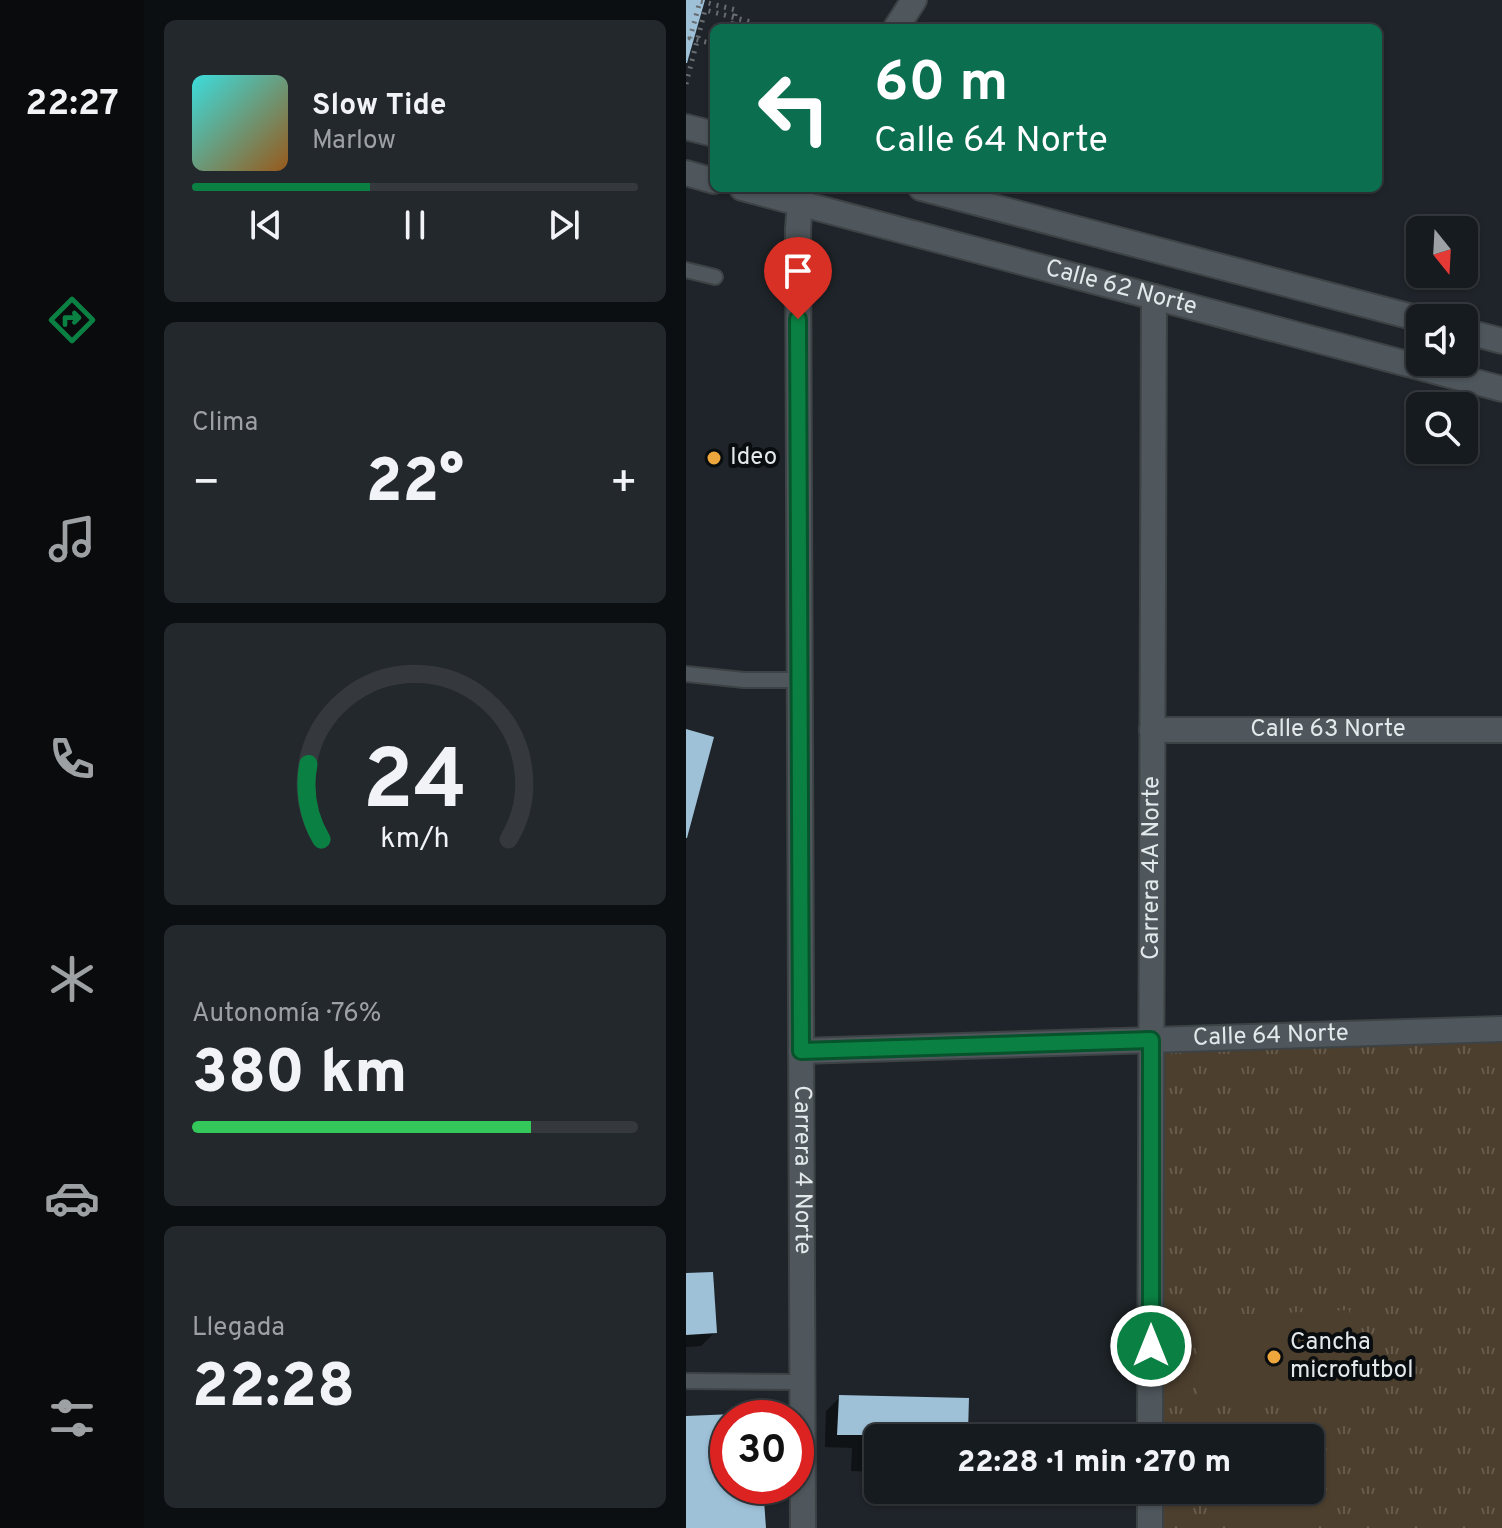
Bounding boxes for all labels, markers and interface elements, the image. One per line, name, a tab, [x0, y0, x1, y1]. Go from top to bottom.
text: 60 m	[874, 50, 1008, 120]
icon: left	[742, 56, 846, 160]
text: 22:27	[25, 82, 119, 128]
text: Slow Tide	[312, 88, 446, 125]
text: Calle 64 Norte	[874, 119, 1108, 165]
text: Marlow	[312, 125, 396, 158]
icon: previous	[244, 203, 288, 247]
icon: pause	[393, 203, 437, 247]
icon: next	[542, 203, 586, 247]
north arrow	[1406, 216, 1478, 288]
map controls	[1406, 216, 1478, 464]
pin	[764, 237, 832, 319]
icon: arrive	[776, 249, 820, 293]
street label: Calle 62 Norte	[1042, 254, 1200, 323]
icon: directions	[44, 292, 100, 348]
button: sound	[1406, 304, 1478, 376]
button: search	[1406, 392, 1478, 464]
text: Clima	[192, 407, 258, 440]
place label: Ideo	[730, 443, 777, 473]
text: 22°	[366, 447, 464, 523]
marker: Ideo	[705, 449, 723, 467]
text: −	[192, 457, 220, 513]
text: +	[610, 457, 638, 513]
icon: music	[44, 511, 100, 567]
street label: Calle 63 Norte	[1250, 715, 1406, 745]
icon: phone	[44, 731, 100, 787]
text: 24	[363, 733, 467, 838]
street label: Carrera 4A Norte	[1137, 776, 1167, 960]
text: km/h	[380, 822, 450, 858]
icon: climate	[44, 951, 100, 1007]
text: Autonomía · 76%	[192, 998, 381, 1031]
street label: Calle 64 Norte	[1192, 1019, 1349, 1054]
text: 380 km	[192, 1038, 407, 1114]
street label: Carrera 4 Norte	[786, 1085, 817, 1254]
icon: car	[44, 1170, 100, 1226]
position arrow	[1109, 1304, 1193, 1388]
text: Llegada	[192, 1312, 285, 1345]
place label: Cancha microfutbol	[1290, 1328, 1413, 1386]
marker: Cancha microfutbol	[1265, 1348, 1283, 1366]
text: 22:28	[192, 1352, 355, 1428]
icon: filters	[44, 1390, 100, 1446]
speed limit sign: 30	[710, 1400, 814, 1504]
text: 22:28 · 1 min · 270 m	[957, 1445, 1231, 1482]

